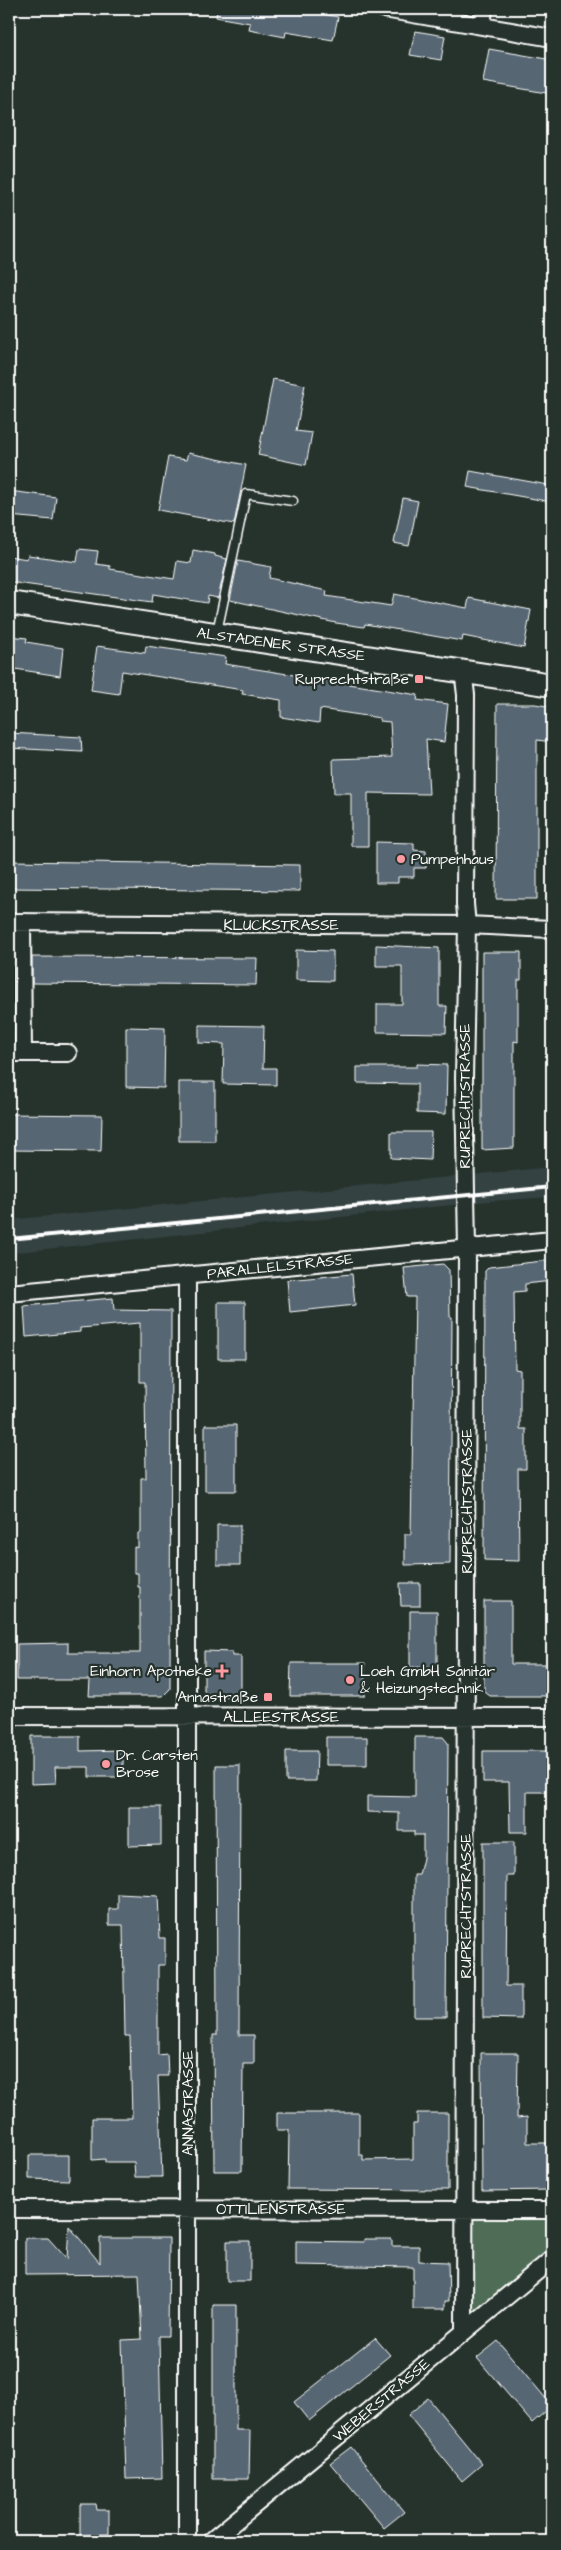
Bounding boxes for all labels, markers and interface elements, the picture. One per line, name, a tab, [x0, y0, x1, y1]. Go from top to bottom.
street label: ALSTADENER STRASSE	[195, 622, 366, 667]
place label: Ruprechtstraße	[295, 669, 409, 690]
marker: Ruprechtstraße	[413, 673, 425, 685]
place label: Pumpenhaus	[411, 849, 494, 870]
marker: Pumpenhaus	[395, 853, 407, 865]
street label: KLUCKSTRASSE	[223, 915, 339, 936]
street label: RUPRECHTSTRASSE	[455, 1024, 476, 1168]
street label: PARALLELSTRASSE	[206, 1248, 354, 1285]
street label: RUPRECHTSTRASSE	[457, 1429, 478, 1573]
place label: Einhorn Apotheke	[90, 1661, 212, 1682]
place label: Loeh GmbH Sanitär & Heizungstechnik	[360, 1661, 495, 1700]
marker: Einhorn Apotheke	[216, 1665, 228, 1677]
marker: Loeh GmbH Sanitär & Heizungstechnik	[344, 1674, 356, 1686]
place label: Annastraße	[177, 1687, 258, 1708]
marker: Annastraße	[262, 1691, 274, 1703]
street label: ALLEESTRASSE	[223, 1707, 339, 1728]
place label: Dr. Carsten Brose	[116, 1745, 198, 1783]
marker: Dr. Carsten Brose	[100, 1758, 112, 1770]
street label: RUPRECHTSTRASSE	[456, 1834, 477, 1978]
street label: ANNASTRASSE	[178, 2050, 199, 2156]
street label: OTTILIENSTRASSE	[216, 2199, 346, 2220]
street label: WEBERSTRASSE	[328, 2353, 434, 2447]

